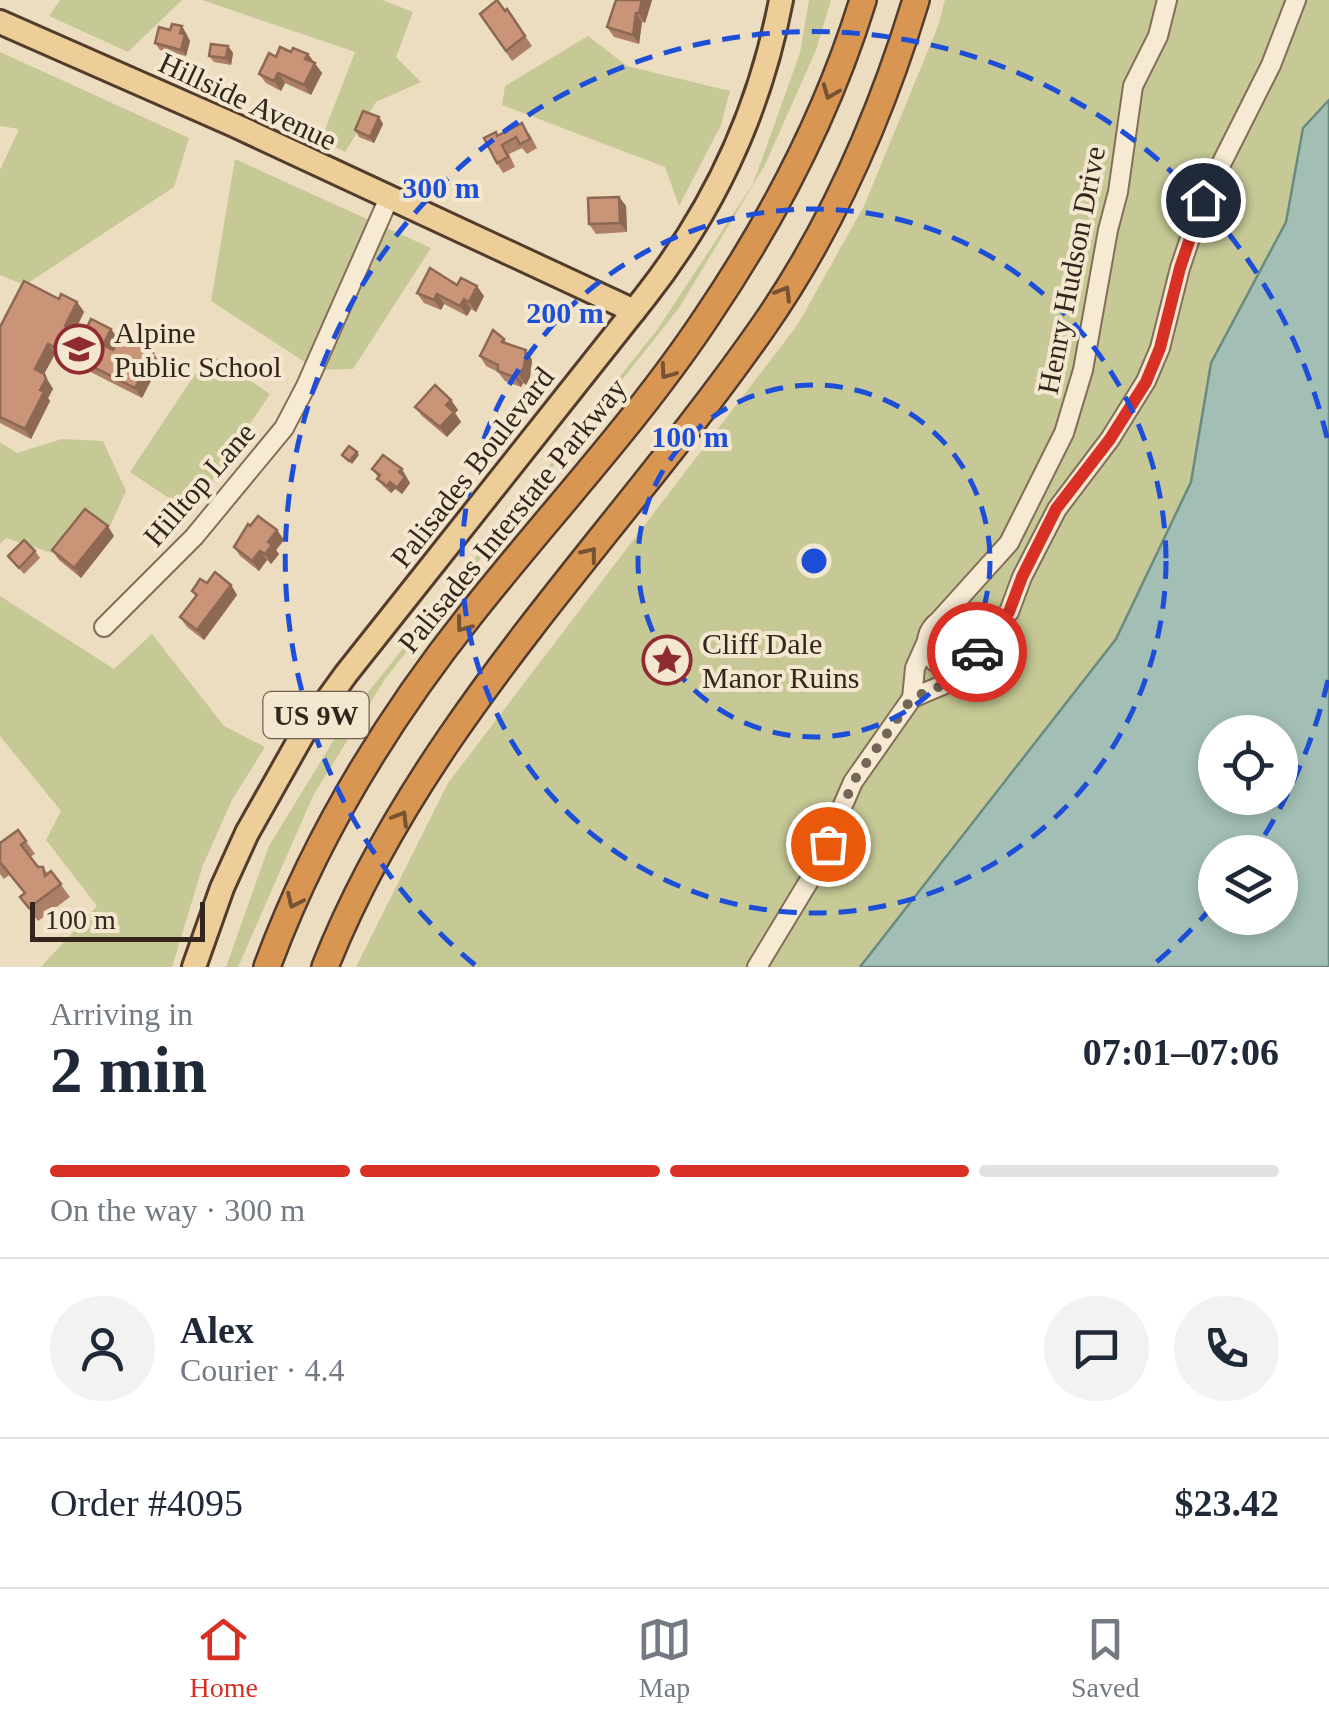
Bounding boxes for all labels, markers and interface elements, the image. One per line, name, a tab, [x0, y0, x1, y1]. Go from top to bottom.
street label: Hillside Avenue	[154, 45, 342, 157]
one-way arrow	[822, 82, 842, 99]
street label: Henry Hudson Drive	[1031, 143, 1111, 397]
pin	[1161, 158, 1246, 243]
text: 300 m	[402, 171, 480, 204]
icon: home	[1176, 173, 1231, 228]
one-way arrow	[772, 286, 791, 304]
text: 200 m	[526, 296, 604, 329]
place label: Alpine Public School	[114, 316, 282, 383]
school or university icon: Alpine Public School	[53, 323, 105, 375]
street label: Palisades Boulevard	[384, 361, 560, 573]
one-way arrow	[661, 361, 679, 379]
street label: Palisades Interstate Parkway	[391, 371, 633, 659]
street label: Hilltop Lane	[137, 416, 261, 552]
text: 100 m	[651, 420, 729, 453]
centre of rings	[796, 543, 832, 579]
one-way arrow	[579, 548, 596, 566]
courier	[927, 602, 1027, 702]
one-way arrow	[457, 614, 475, 632]
icon: car	[950, 625, 1005, 680]
place label: Cliff Dale Manor Ruins	[702, 627, 860, 694]
place icon: Cliff Dale Manor Ruins	[641, 634, 693, 686]
road number: US 9W	[264, 692, 368, 738]
map controls	[1198, 715, 1298, 935]
button: locate	[1198, 715, 1298, 815]
pin	[786, 802, 871, 887]
one-way arrow	[388, 811, 407, 829]
icon: bag	[801, 817, 856, 872]
button: layers	[1198, 835, 1298, 935]
one-way arrow	[286, 891, 306, 909]
scale bar	[30, 897, 205, 941]
text: 100 m	[45, 904, 116, 935]
text: Arriving in	[50, 996, 193, 1032]
text: 07:01–07:06	[1083, 1031, 1279, 1073]
text: 2 min	[50, 1034, 207, 1106]
text: On the way · 300 m	[50, 1192, 305, 1228]
button: person	[50, 1296, 155, 1401]
button: chat	[1044, 1296, 1149, 1401]
button: phone	[1174, 1296, 1279, 1401]
text: Alex	[180, 1309, 254, 1351]
text: Courier · 4.4	[180, 1352, 344, 1388]
text: Order #4095	[50, 1482, 243, 1524]
text: $23.42	[1175, 1482, 1279, 1524]
tab: Home	[190, 1612, 258, 1704]
tab: Map	[637, 1612, 692, 1704]
tab: Saved	[1071, 1612, 1139, 1704]

